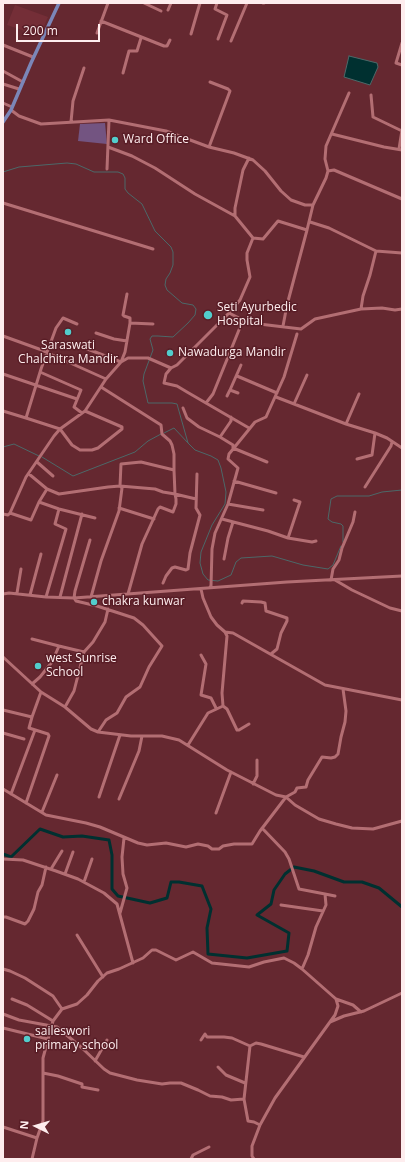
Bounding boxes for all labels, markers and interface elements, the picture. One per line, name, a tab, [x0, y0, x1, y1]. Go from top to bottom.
scale bar	[18, 16, 102, 42]
text: 200 m	[23, 22, 58, 39]
place label: Ward Office	[123, 133, 189, 147]
marker: Ward Office	[110, 135, 120, 145]
place label: Seti Ayurbedic Hospital	[217, 301, 297, 329]
marker: Seti Ayurbedic Hospital	[202, 309, 214, 321]
marker: Saraswati Chalchitra Mandir	[63, 327, 73, 337]
place label: Saraswati Chalchitra Mandir	[18, 339, 118, 367]
place label: Nawadurga Mandir	[178, 346, 286, 360]
marker: Nawadurga Mandir	[165, 348, 175, 358]
place label: chakra kunwar	[102, 595, 185, 609]
marker: chakra kunwar	[89, 597, 99, 607]
place label: west Sunrise School	[46, 652, 117, 680]
marker: west Sunrise School	[33, 661, 43, 671]
place label: saileswori primary school	[35, 1025, 118, 1053]
marker: saileswori primary school	[22, 1034, 32, 1044]
north arrow	[16, 1106, 56, 1146]
text: N	[16, 1120, 31, 1130]

